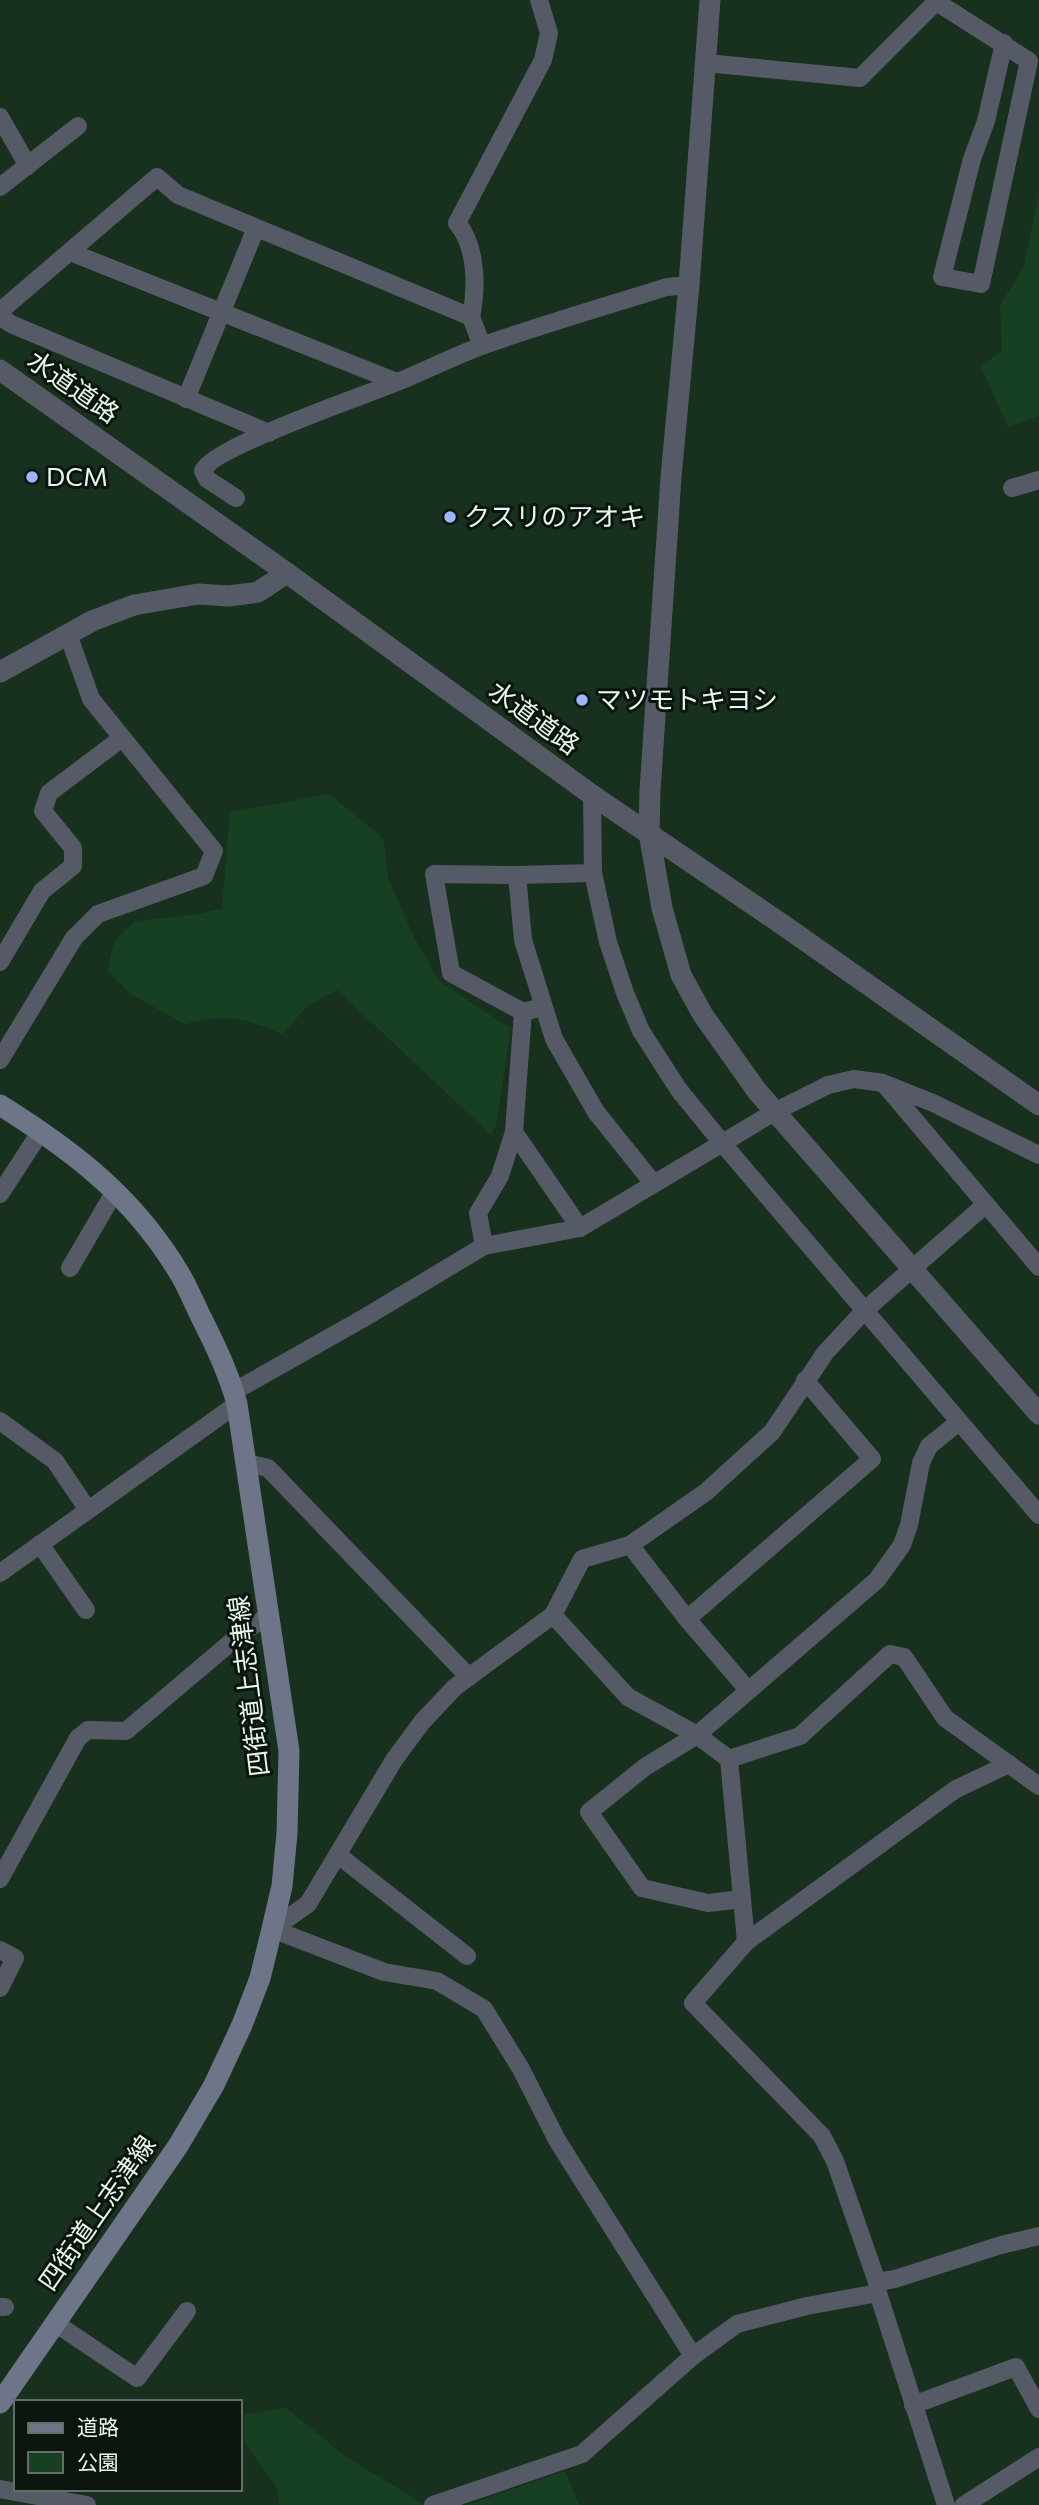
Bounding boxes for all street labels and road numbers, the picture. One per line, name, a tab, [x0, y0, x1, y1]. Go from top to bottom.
street label: 水道道路	[22, 343, 125, 428]
street label: 水道道路	[484, 674, 586, 760]
street label: 四街道上志津線	[221, 1594, 274, 1778]
street label: 四街道上志津線	[31, 2129, 161, 2296]

